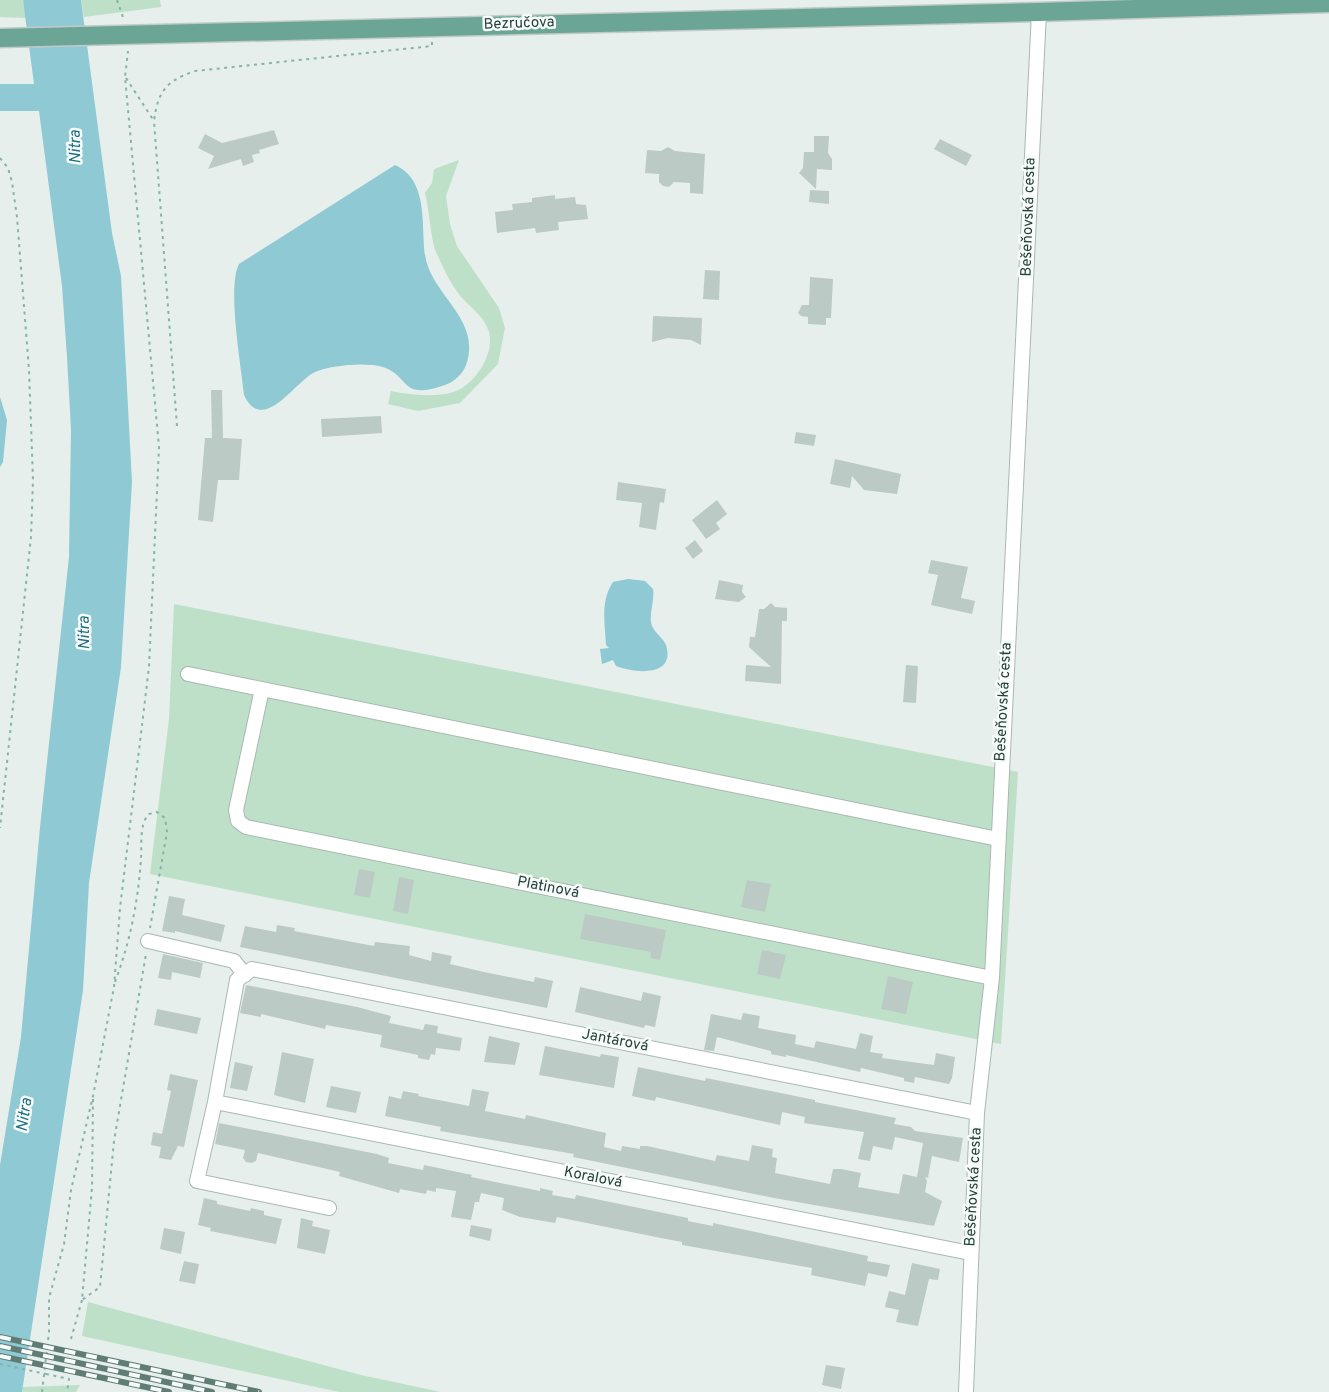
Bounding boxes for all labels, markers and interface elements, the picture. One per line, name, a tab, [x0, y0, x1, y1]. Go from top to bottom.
street label: Bezručova	[483, 13, 555, 35]
water label: Nitra	[66, 129, 86, 164]
street label: Bešeňovská cesta	[1017, 157, 1041, 277]
water label: Nitra	[75, 615, 95, 650]
street label: Bešeňovská cesta	[991, 642, 1017, 762]
street label: Platinová	[515, 873, 581, 903]
street label: Jantárová	[580, 1025, 650, 1057]
water label: Nitra	[13, 1096, 37, 1133]
street label: Bešeňovská cesta	[961, 1127, 987, 1247]
street label: Koralová	[562, 1163, 624, 1193]

